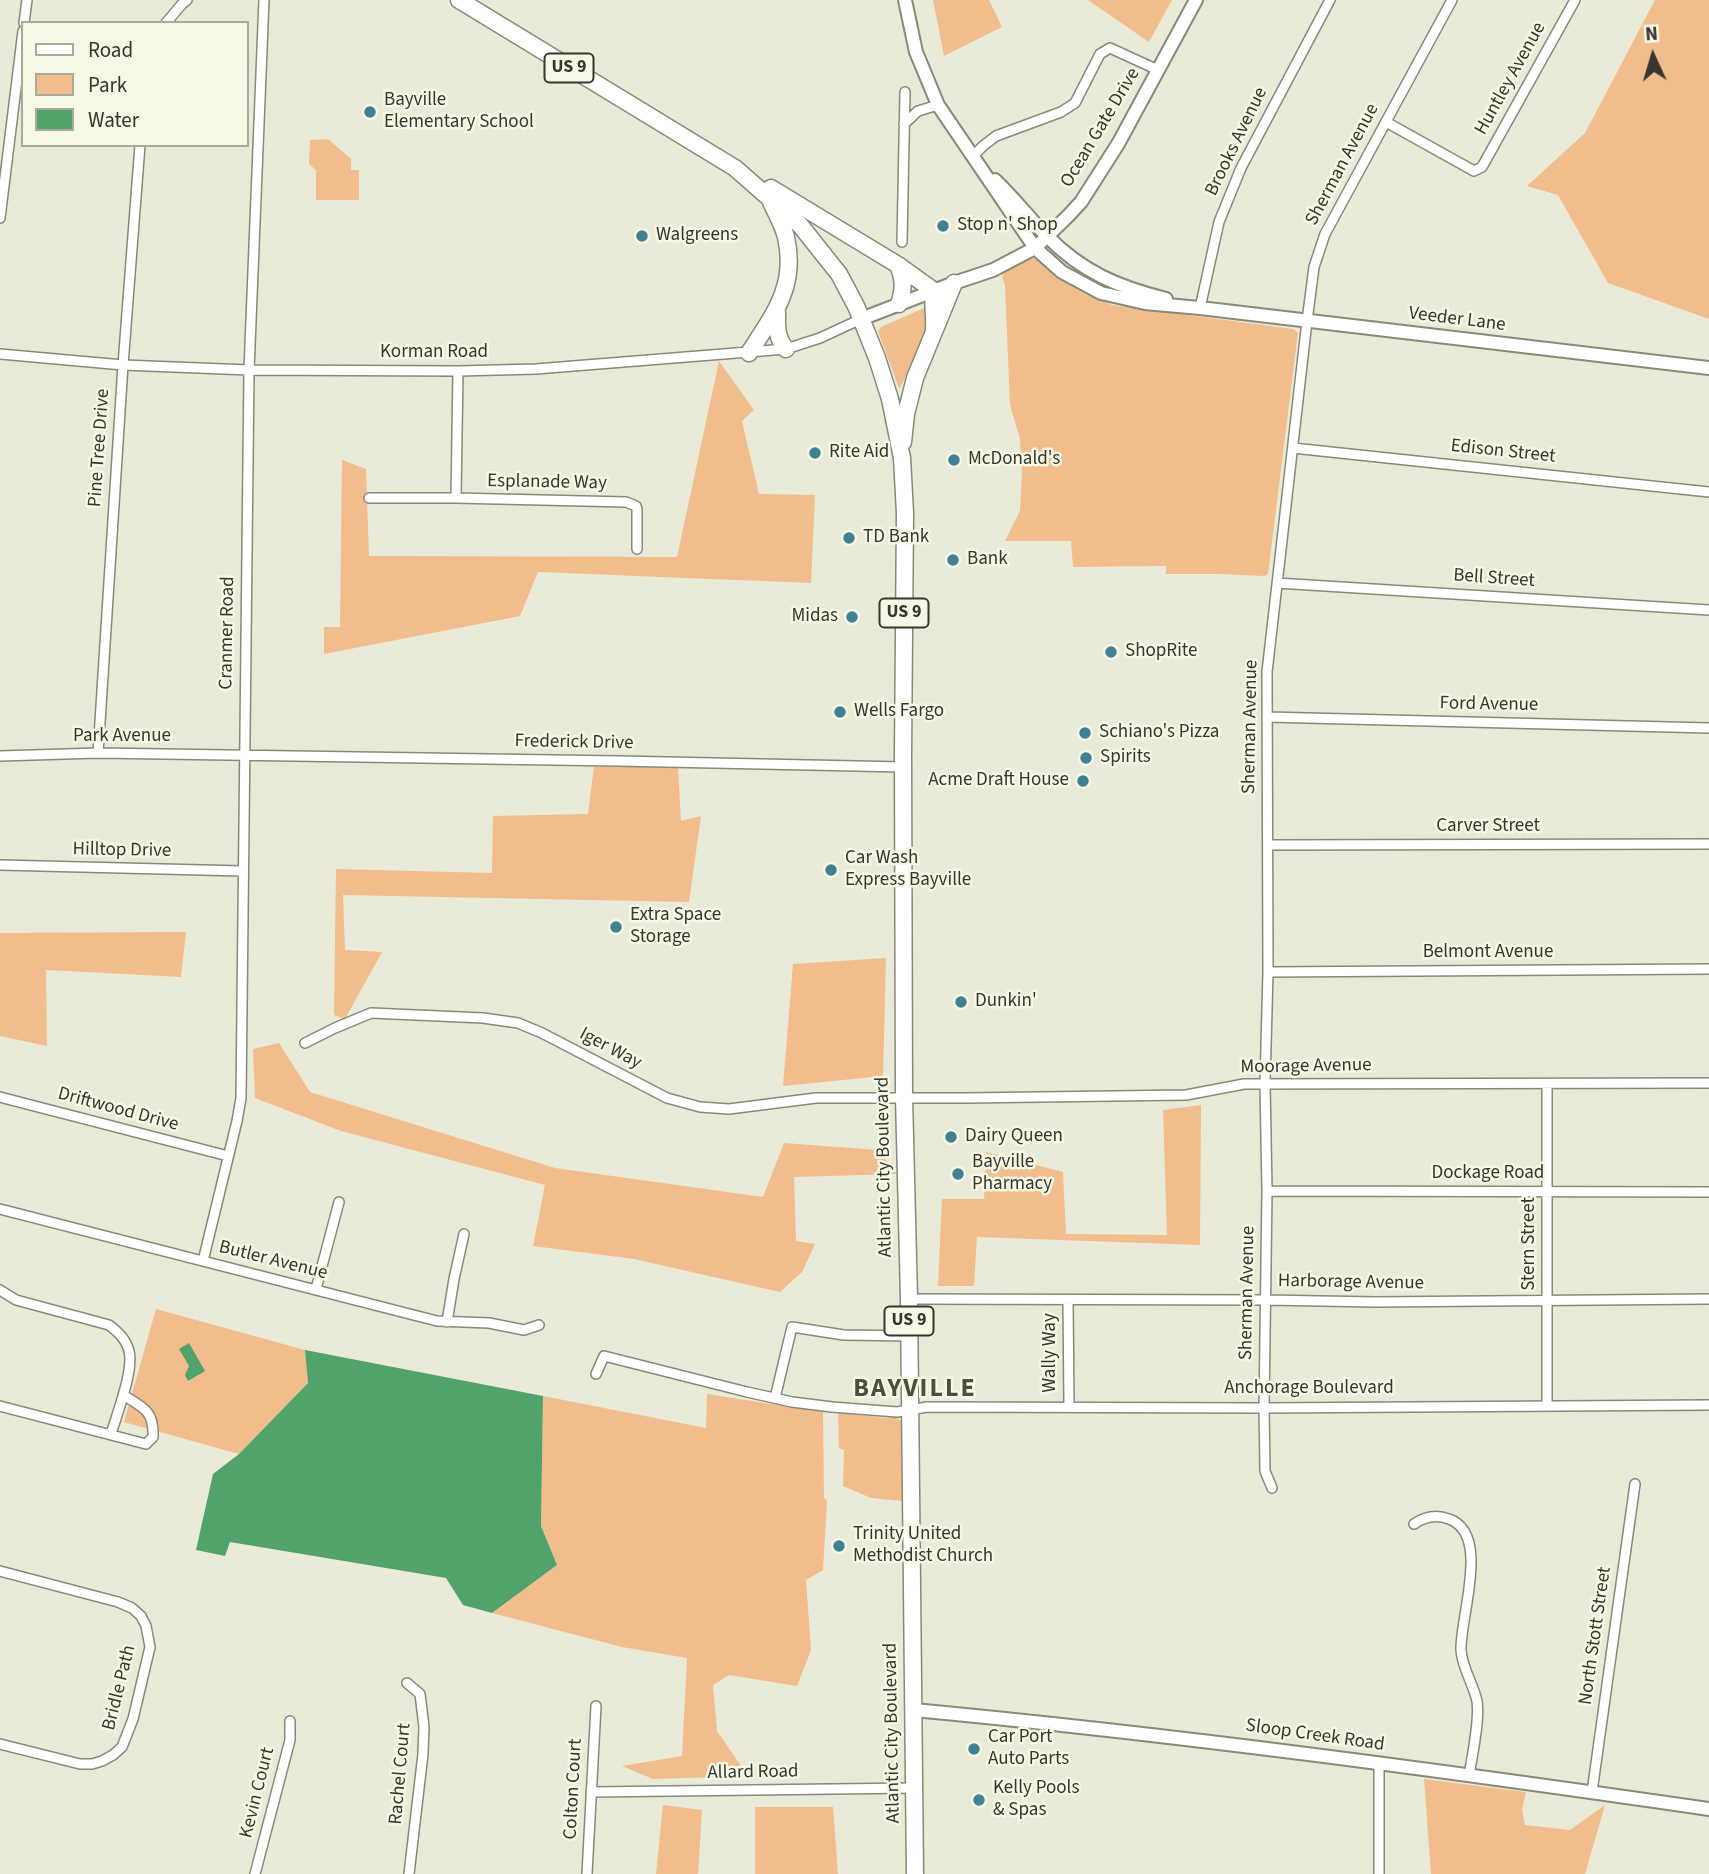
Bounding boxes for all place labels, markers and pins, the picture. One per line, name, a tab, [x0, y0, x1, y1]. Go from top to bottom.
place label: Bayville Elementary School	[384, 90, 534, 134]
marker: Bayville Elementary School	[362, 104, 378, 120]
place label: Stop n' Shop	[957, 215, 1058, 237]
marker: Stop n' Shop	[935, 218, 951, 234]
place label: Walgreens	[656, 225, 738, 247]
marker: Walgreens	[634, 228, 650, 244]
place label: Rite Aid	[829, 442, 889, 464]
marker: Rite Aid	[807, 445, 823, 461]
place label: McDonald's	[968, 449, 1060, 471]
marker: McDonald's	[946, 452, 962, 468]
place label: TD Bank	[863, 527, 929, 549]
marker: TD Bank	[841, 530, 857, 546]
place label: Bank	[967, 549, 1008, 571]
marker: Bank	[945, 552, 961, 568]
place label: Midas	[791, 606, 838, 628]
marker: Midas	[844, 609, 860, 625]
place label: ShopRite	[1125, 641, 1197, 663]
marker: ShopRite	[1103, 644, 1119, 660]
place label: Wells Fargo	[854, 701, 944, 723]
marker: Wells Fargo	[832, 704, 848, 720]
place label: Schiano's Pizza	[1099, 722, 1219, 744]
marker: Schiano's Pizza	[1077, 725, 1093, 741]
place label: Spirits	[1100, 747, 1151, 769]
marker: Spirits	[1078, 750, 1094, 766]
place label: Acme Draft House	[928, 770, 1069, 792]
marker: Acme Draft House	[1075, 773, 1091, 789]
place label: Car Wash Express Bayville	[845, 848, 971, 892]
marker: Car Wash Express Bayville	[823, 862, 839, 878]
place label: Extra Space Storage	[630, 905, 721, 949]
marker: Extra Space Storage	[608, 919, 624, 935]
place label: Dunkin'	[975, 991, 1037, 1013]
marker: Dunkin'	[953, 994, 969, 1010]
place label: Dairy Queen	[965, 1126, 1063, 1148]
marker: Dairy Queen	[943, 1129, 959, 1145]
place label: Bayville Pharmacy	[972, 1152, 1052, 1196]
marker: Bayville Pharmacy	[950, 1166, 966, 1182]
place label: Trinity United Methodist Church	[853, 1524, 993, 1568]
marker: Trinity United Methodist Church	[831, 1538, 847, 1554]
place label: Car Port Auto Parts	[988, 1727, 1069, 1771]
marker: Car Port Auto Parts	[966, 1741, 982, 1757]
place label: Kelly Pools & Spas	[993, 1778, 1079, 1822]
marker: Kelly Pools & Spas	[971, 1792, 987, 1808]

